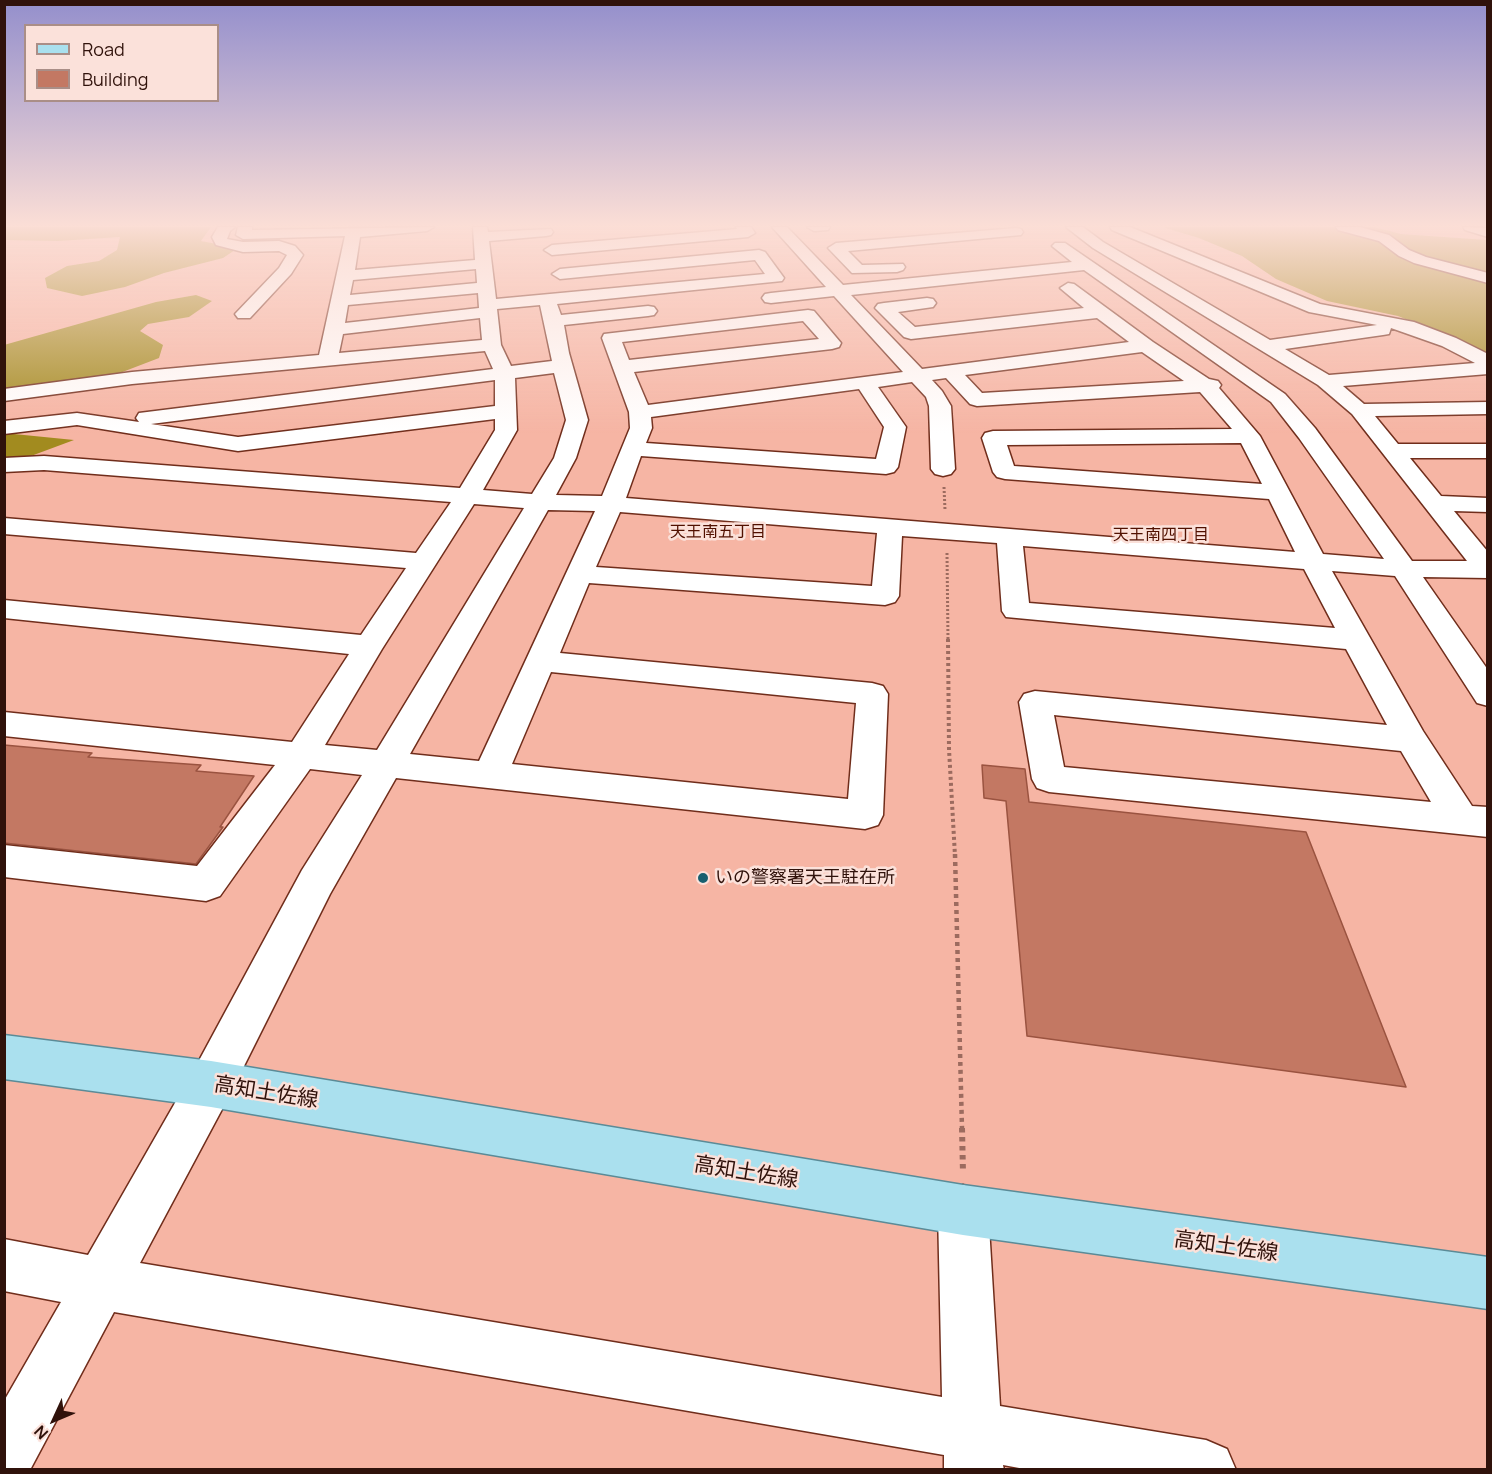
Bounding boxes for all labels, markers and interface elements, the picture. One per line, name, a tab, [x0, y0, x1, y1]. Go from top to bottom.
legend	[24, 24, 219, 102]
text: Road	[82, 37, 125, 61]
text: Building	[82, 67, 148, 91]
district label: 天王南五丁目	[670, 523, 766, 543]
district label: 天王南四丁目	[1113, 526, 1209, 546]
place label: いの警察署天王駐在所	[715, 867, 895, 889]
marker: いの警察署天王駐在所	[696, 871, 710, 885]
street label: 高知土佐線	[212, 1072, 320, 1114]
street label: 高知土佐線	[692, 1152, 800, 1194]
street label: 高知土佐線	[1172, 1227, 1280, 1267]
north arrow	[24, 1390, 84, 1450]
text: N	[29, 1421, 53, 1444]

